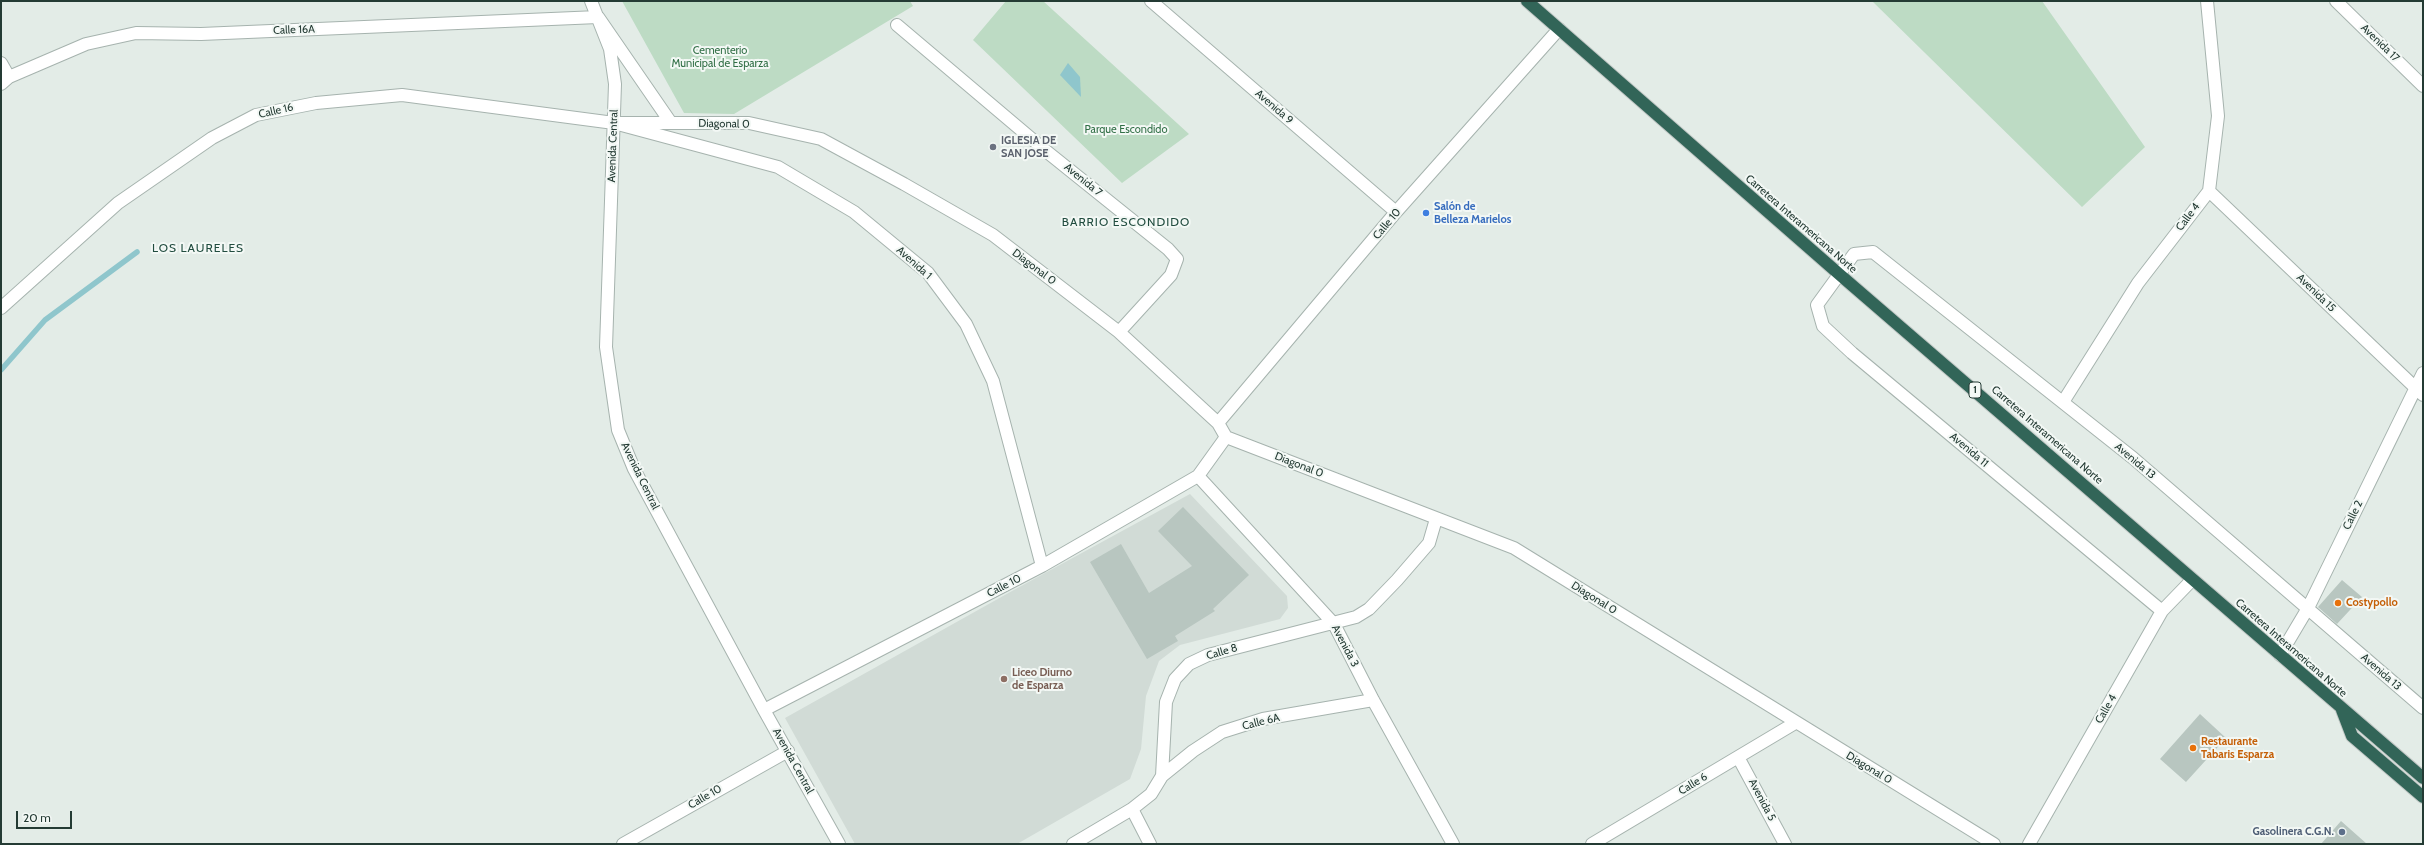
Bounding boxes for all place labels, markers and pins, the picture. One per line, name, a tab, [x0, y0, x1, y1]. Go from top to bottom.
place label: IGLESIA DE SAN JOSE	[1001, 134, 1056, 160]
marker: IGLESIA DE SAN JOSE	[988, 142, 998, 152]
place label: Salón de Belleza Marielos	[1434, 200, 1511, 226]
marker: Salón de Belleza Marielos	[1421, 208, 1431, 218]
place label: Costypollo	[2346, 596, 2398, 610]
marker: Costypollo	[2333, 598, 2343, 608]
place label: Liceo Diurno de Esparza	[1012, 666, 1072, 692]
marker: Liceo Diurno de Esparza	[999, 674, 1009, 684]
place label: Restaurante Tabaris Esparza	[2201, 735, 2274, 761]
marker: Restaurante Tabaris Esparza	[2188, 743, 2198, 753]
place label: Gasolinera C.G.N.	[2252, 825, 2334, 839]
marker: Gasolinera C.G.N.	[2337, 827, 2347, 837]

